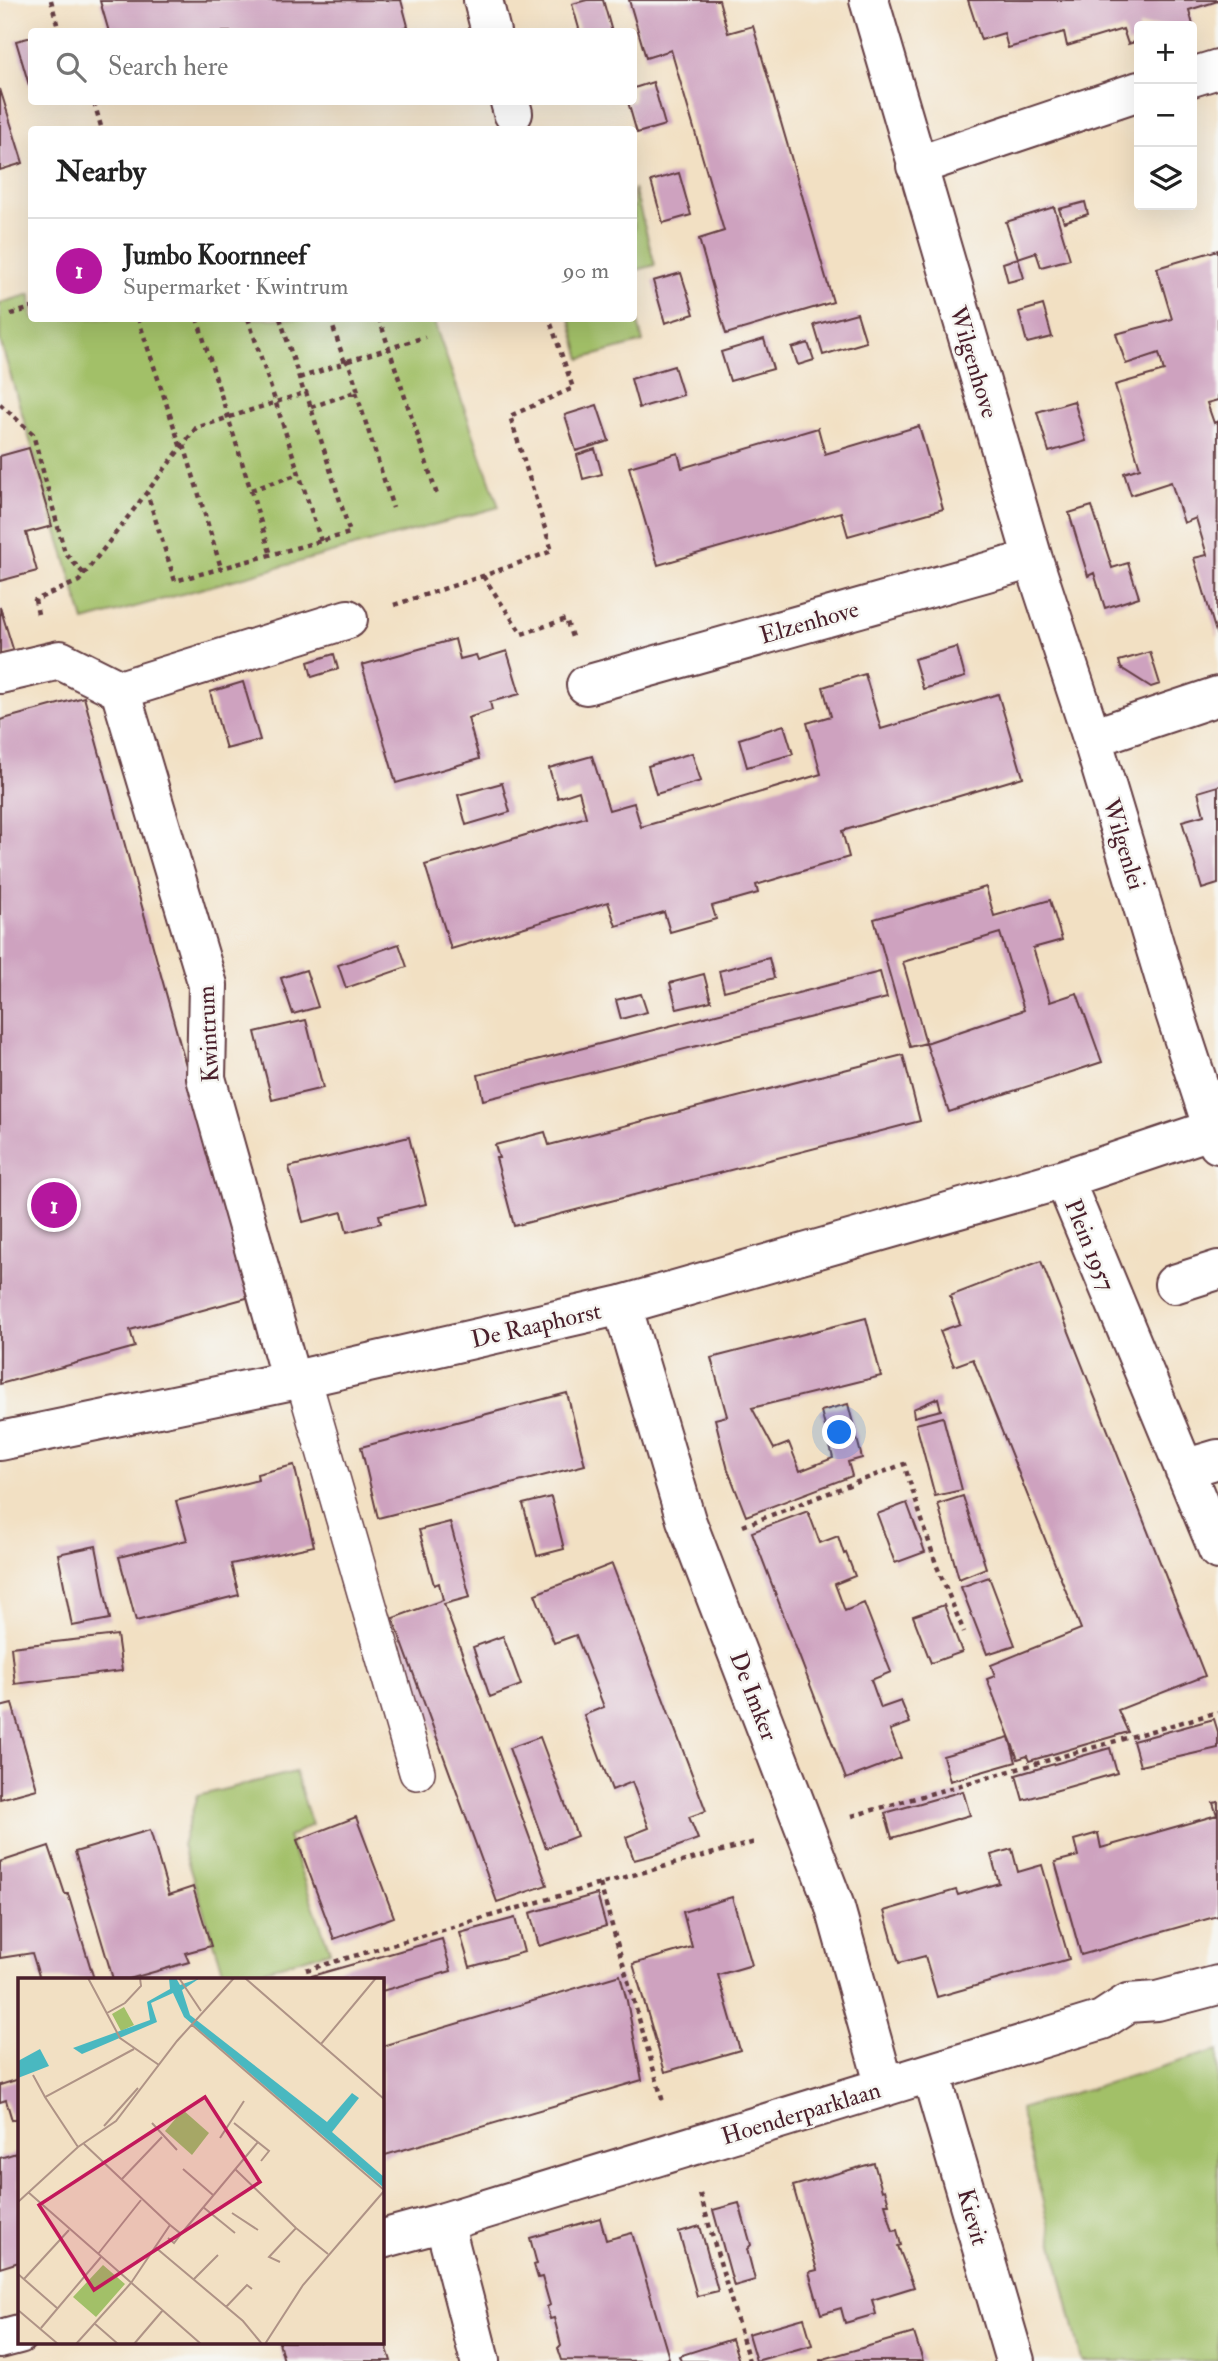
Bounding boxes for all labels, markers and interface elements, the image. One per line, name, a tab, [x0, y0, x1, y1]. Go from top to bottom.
map controls	[1134, 21, 1197, 210]
button: +	[1134, 21, 1197, 84]
search box	[28, 28, 637, 105]
icon: search	[52, 48, 90, 86]
text: Search here	[108, 51, 228, 83]
button: −	[1134, 84, 1197, 147]
button: layers	[1134, 147, 1197, 210]
text: Nearby	[56, 153, 146, 190]
text: Jumbo Koornneef	[123, 240, 307, 272]
text: 1	[75, 256, 83, 285]
text: 90 m	[563, 256, 609, 285]
text: Supermarket · Kwintrum	[123, 272, 348, 301]
street label: Wilgenhove	[942, 302, 1005, 422]
street label: Elzenhove	[756, 594, 862, 651]
street label: Wilgenlei	[1095, 794, 1152, 893]
street label: Kwintrum	[190, 984, 227, 1083]
pin: 1	[31, 1179, 77, 1231]
street label: Plein 1957	[1057, 1195, 1122, 1296]
street label: De Raaphorst	[468, 1295, 604, 1356]
your location	[822, 1415, 856, 1449]
street label: De Imker	[722, 1647, 785, 1745]
inset map	[18, 1978, 383, 2344]
street label: Hoenderparklaan	[718, 2075, 884, 2152]
street label: Kievit	[950, 2185, 995, 2249]

